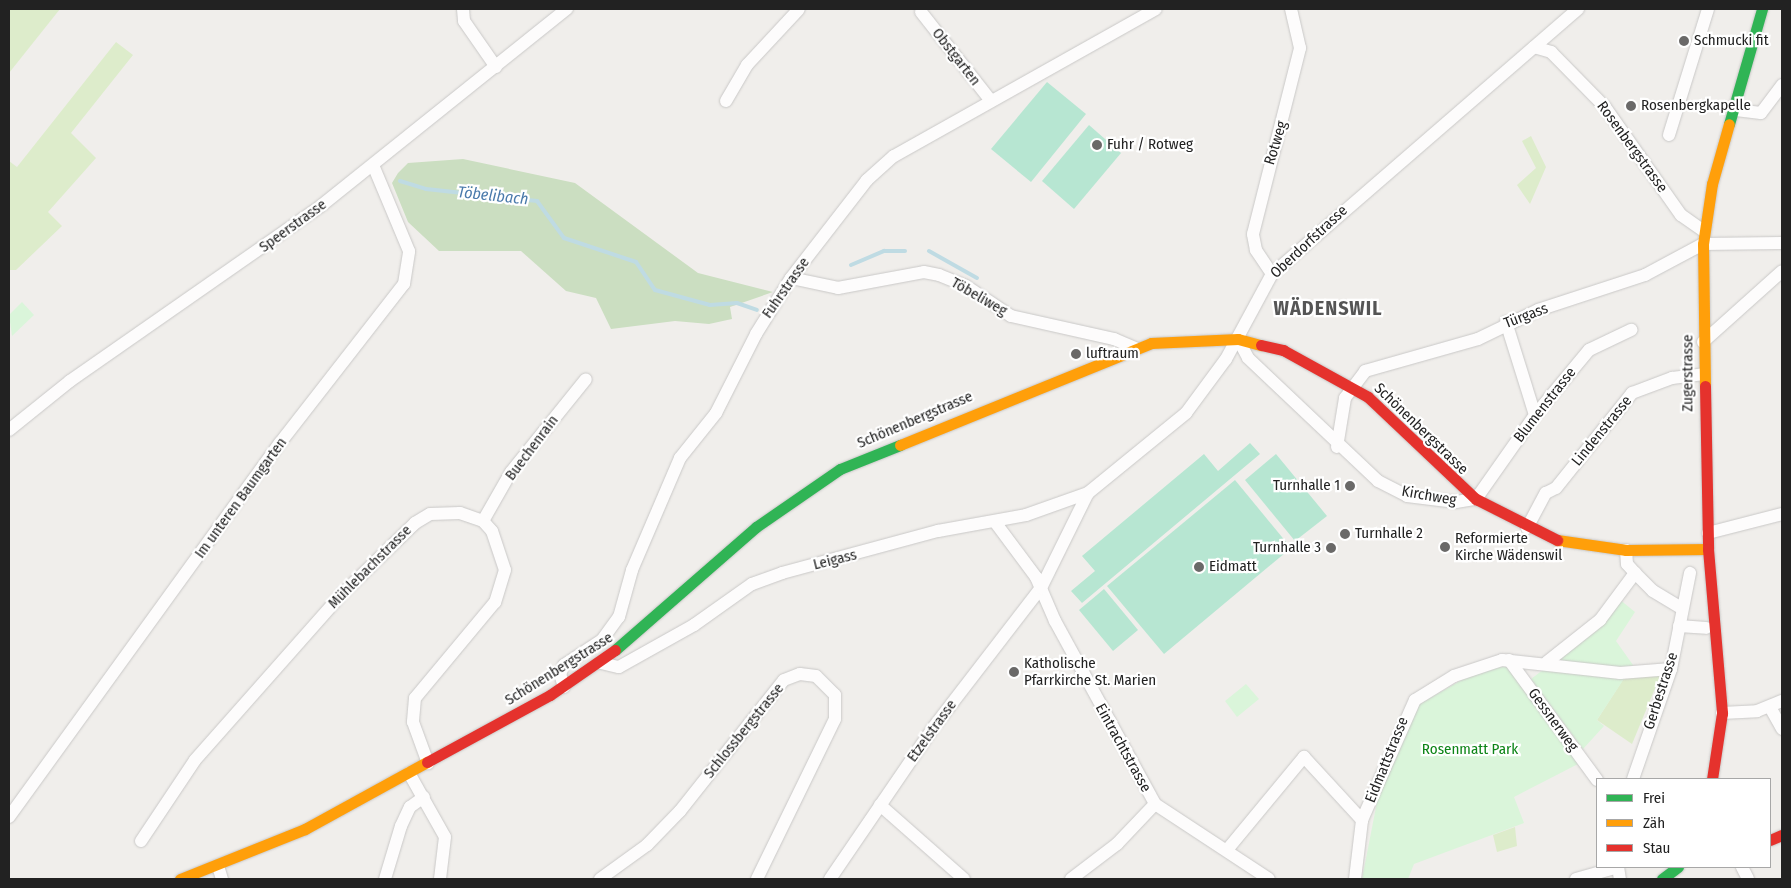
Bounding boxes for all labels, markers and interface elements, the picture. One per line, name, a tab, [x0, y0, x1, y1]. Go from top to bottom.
street label: Obstgarten	[928, 25, 984, 89]
place label: Schmucki fit	[1694, 32, 1769, 50]
marker: Schmucki fit	[1678, 35, 1690, 47]
place label: Rosenbergkapelle	[1641, 97, 1751, 115]
street label: Rosenbergstrasse	[1593, 98, 1671, 196]
marker: Rosenbergkapelle	[1625, 100, 1637, 112]
street label: Rotweg	[1261, 119, 1291, 167]
place label: Fuhr / Rotweg	[1107, 136, 1193, 154]
marker: Fuhr / Rotweg	[1091, 139, 1103, 151]
water label: Töbelibach	[457, 183, 529, 209]
street label: Speerstrasse	[256, 196, 330, 256]
street label: Oberdorfstrasse	[1267, 202, 1351, 282]
street label: Fuhrstrasse	[758, 254, 814, 322]
street label: Töbeliweg	[948, 274, 1010, 320]
district label: WÄDENSWIL	[1272, 296, 1384, 320]
street label: Türgass	[1501, 299, 1551, 333]
street label: Zugerstrasse	[1679, 334, 1697, 412]
place label: luftraum	[1086, 345, 1139, 363]
marker: luftraum	[1070, 348, 1082, 360]
street label: Blumenstrasse	[1510, 364, 1580, 446]
street label: Schönenbergstrasse	[1370, 380, 1472, 478]
street label: Schönenbergstrasse	[855, 388, 975, 452]
street label: Lindenstrasse	[1568, 392, 1636, 470]
street label: Buechenrain	[502, 412, 562, 484]
street label: Im unteren Baumgarten	[191, 434, 291, 562]
place label: Turnhalle 1	[1273, 477, 1340, 495]
marker: Turnhalle 1	[1344, 480, 1356, 492]
street label: Kirchweg	[1400, 482, 1458, 510]
street label: Mühlebachstrasse	[325, 522, 415, 612]
place label: Turnhalle 2	[1355, 525, 1423, 543]
marker: Turnhalle 2	[1339, 528, 1351, 540]
place label: Reformierte Kirche Wädenswil	[1455, 529, 1562, 564]
place label: Turnhalle 3	[1253, 539, 1321, 557]
marker: Reformierte Kirche Wädenswil	[1439, 541, 1451, 553]
marker: Turnhalle 3	[1325, 542, 1337, 554]
street label: Leigass	[811, 546, 859, 574]
place label: Eidmatt	[1209, 558, 1257, 576]
marker: Eidmatt	[1193, 561, 1205, 573]
street label: Schönenbergstrasse	[502, 629, 616, 709]
street label: Gerbestrasse	[1640, 650, 1682, 732]
place label: Katholische Pfarrkirche St. Marien	[1024, 654, 1156, 689]
marker: Katholische Pfarrkirche St. Marien	[1008, 666, 1020, 678]
street label: Schlossbergstrasse	[700, 680, 788, 782]
street label: Gessnerweg	[1524, 685, 1582, 755]
street label: Etzelstrasse	[903, 696, 961, 766]
street label: Eintrachtstrasse	[1091, 701, 1155, 795]
street label: Eidmattstrasse	[1362, 714, 1412, 806]
park label: Rosenmatt Park	[1422, 741, 1518, 759]
legend	[1596, 778, 1771, 868]
text: Frei	[1643, 789, 1665, 807]
text: Zäh	[1643, 814, 1665, 832]
text: Stau	[1643, 839, 1670, 857]

